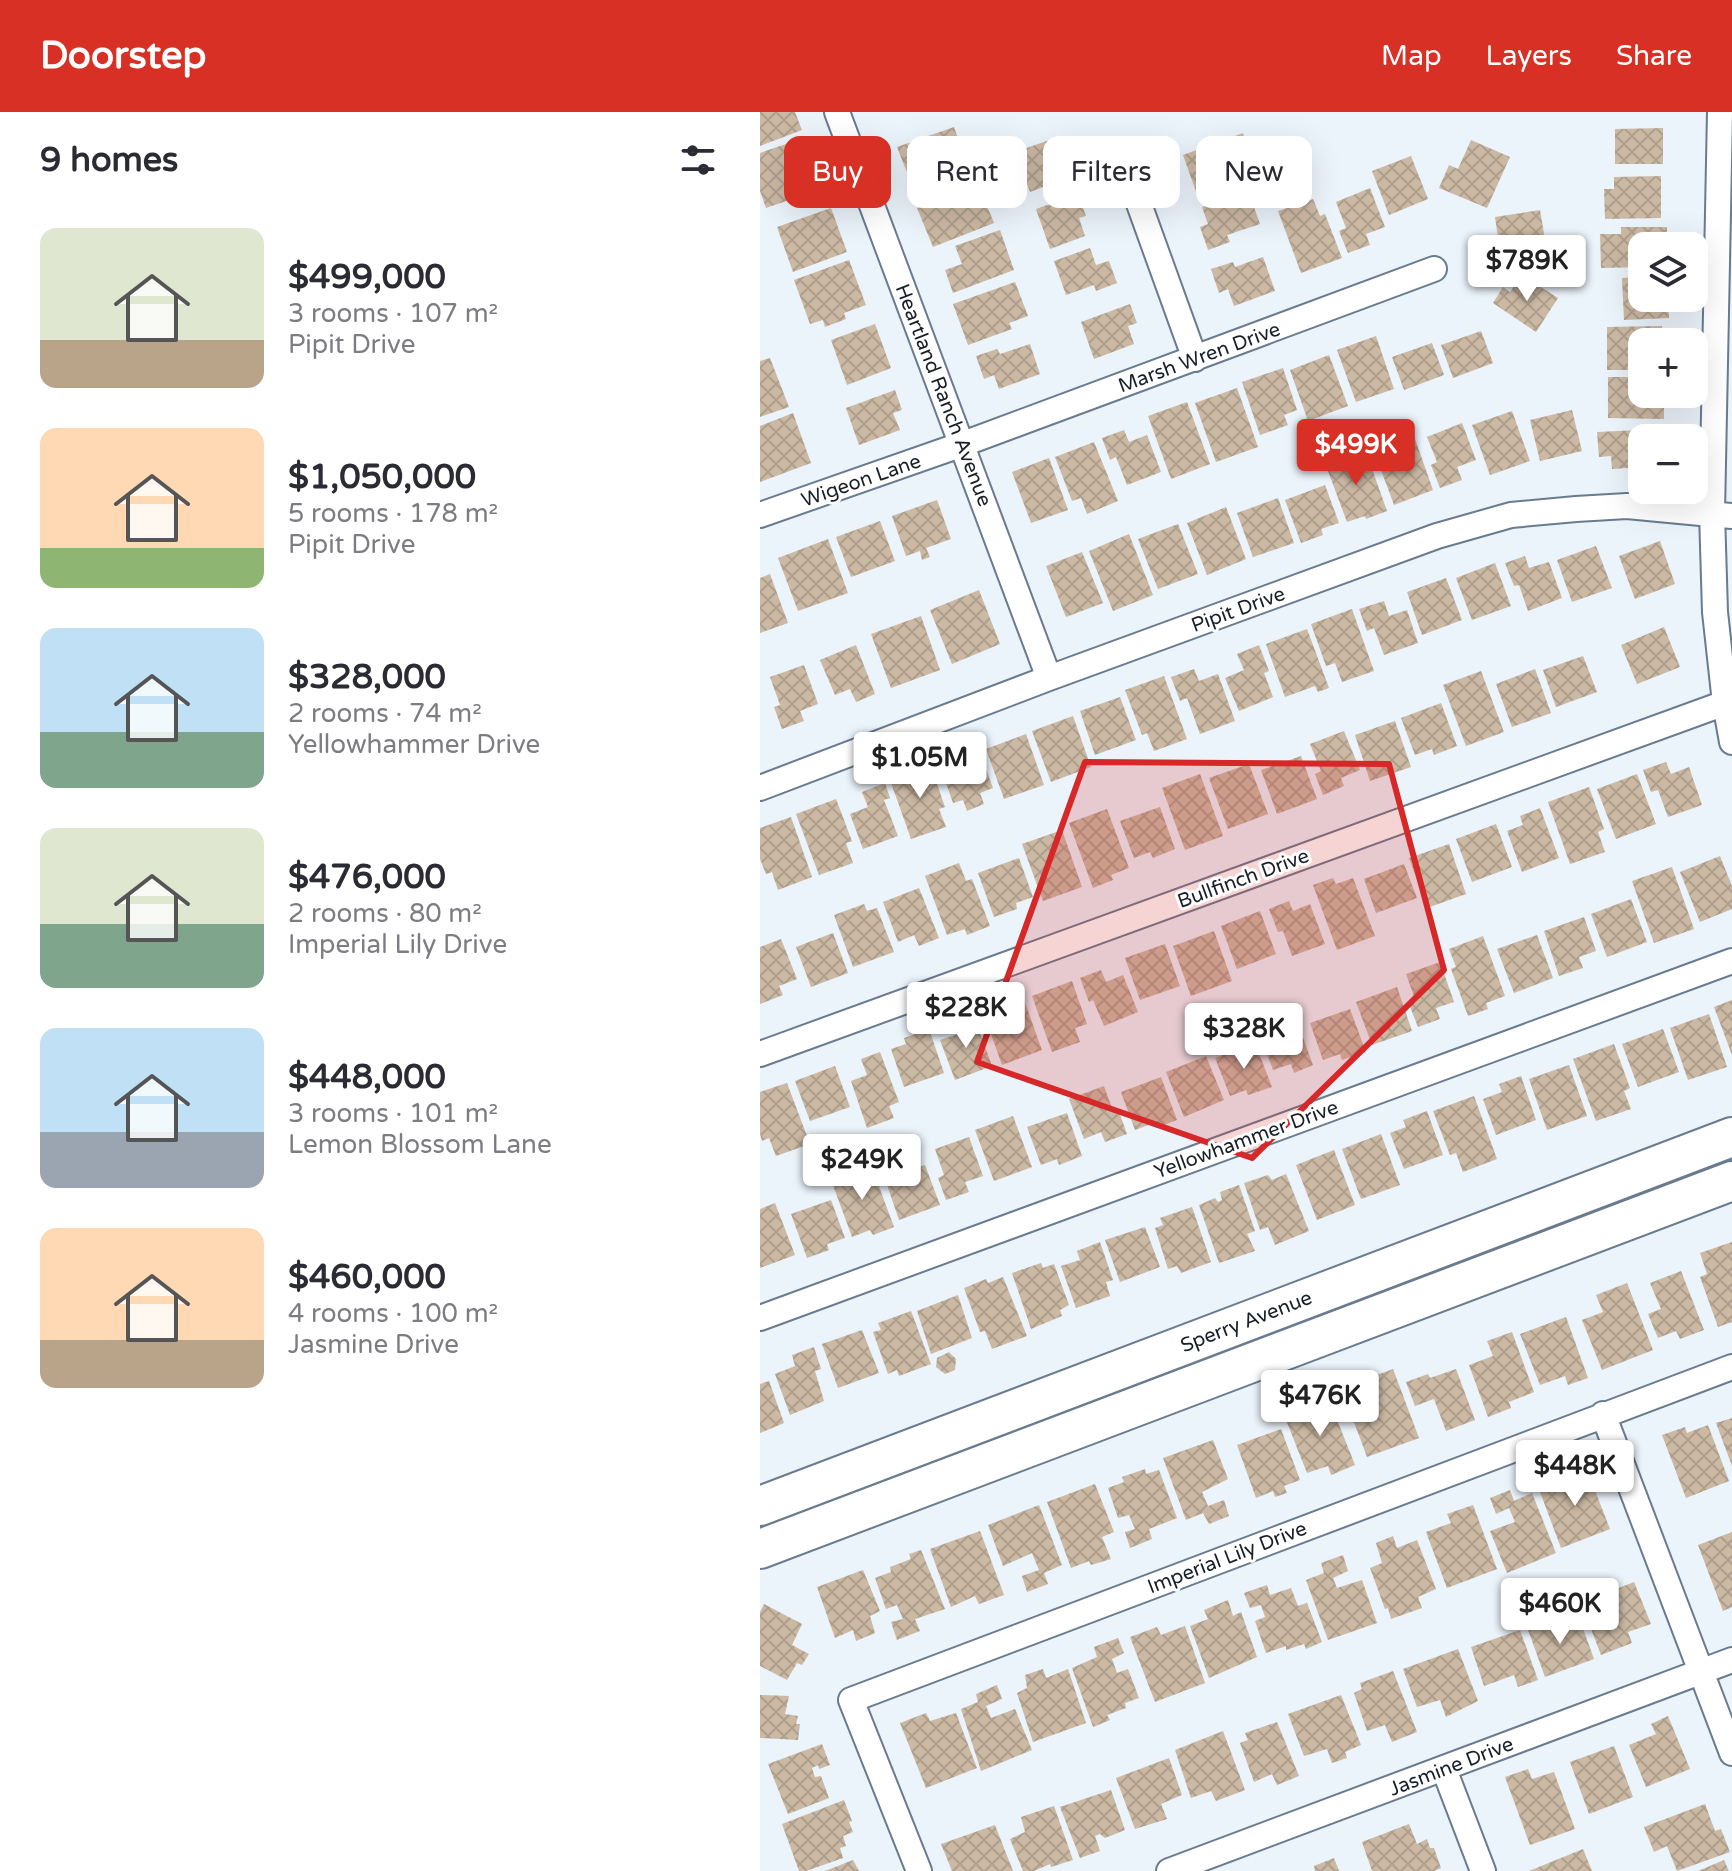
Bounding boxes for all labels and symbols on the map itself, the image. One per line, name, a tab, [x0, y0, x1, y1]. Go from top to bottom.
pin: $789K	[1471, 235, 1583, 303]
street label: Heartland Ranch Avenue	[890, 281, 997, 510]
street label: Marsh Wren Drive	[1115, 317, 1284, 398]
pin: $499K	[1300, 419, 1412, 487]
street label: Wigeon Lane	[798, 449, 924, 513]
street label: Pipit Drive	[1188, 582, 1288, 638]
pin: $1.05M	[855, 732, 985, 800]
street label: Bullfinch Drive	[1174, 844, 1312, 914]
pin: $228K	[910, 982, 1022, 1050]
pin: $328K	[1188, 1003, 1300, 1071]
street label: Yellowhammer Drive	[1151, 1095, 1342, 1184]
pin: $249K	[806, 1134, 918, 1202]
street label: Sperry Avenue	[1177, 1286, 1316, 1358]
pin: $476K	[1264, 1370, 1376, 1438]
pin: $448K	[1519, 1440, 1631, 1508]
street label: Imperial Lily Drive	[1144, 1517, 1310, 1599]
pin: $460K	[1504, 1578, 1616, 1646]
street label: Jasmine Drive	[1386, 1732, 1517, 1802]

